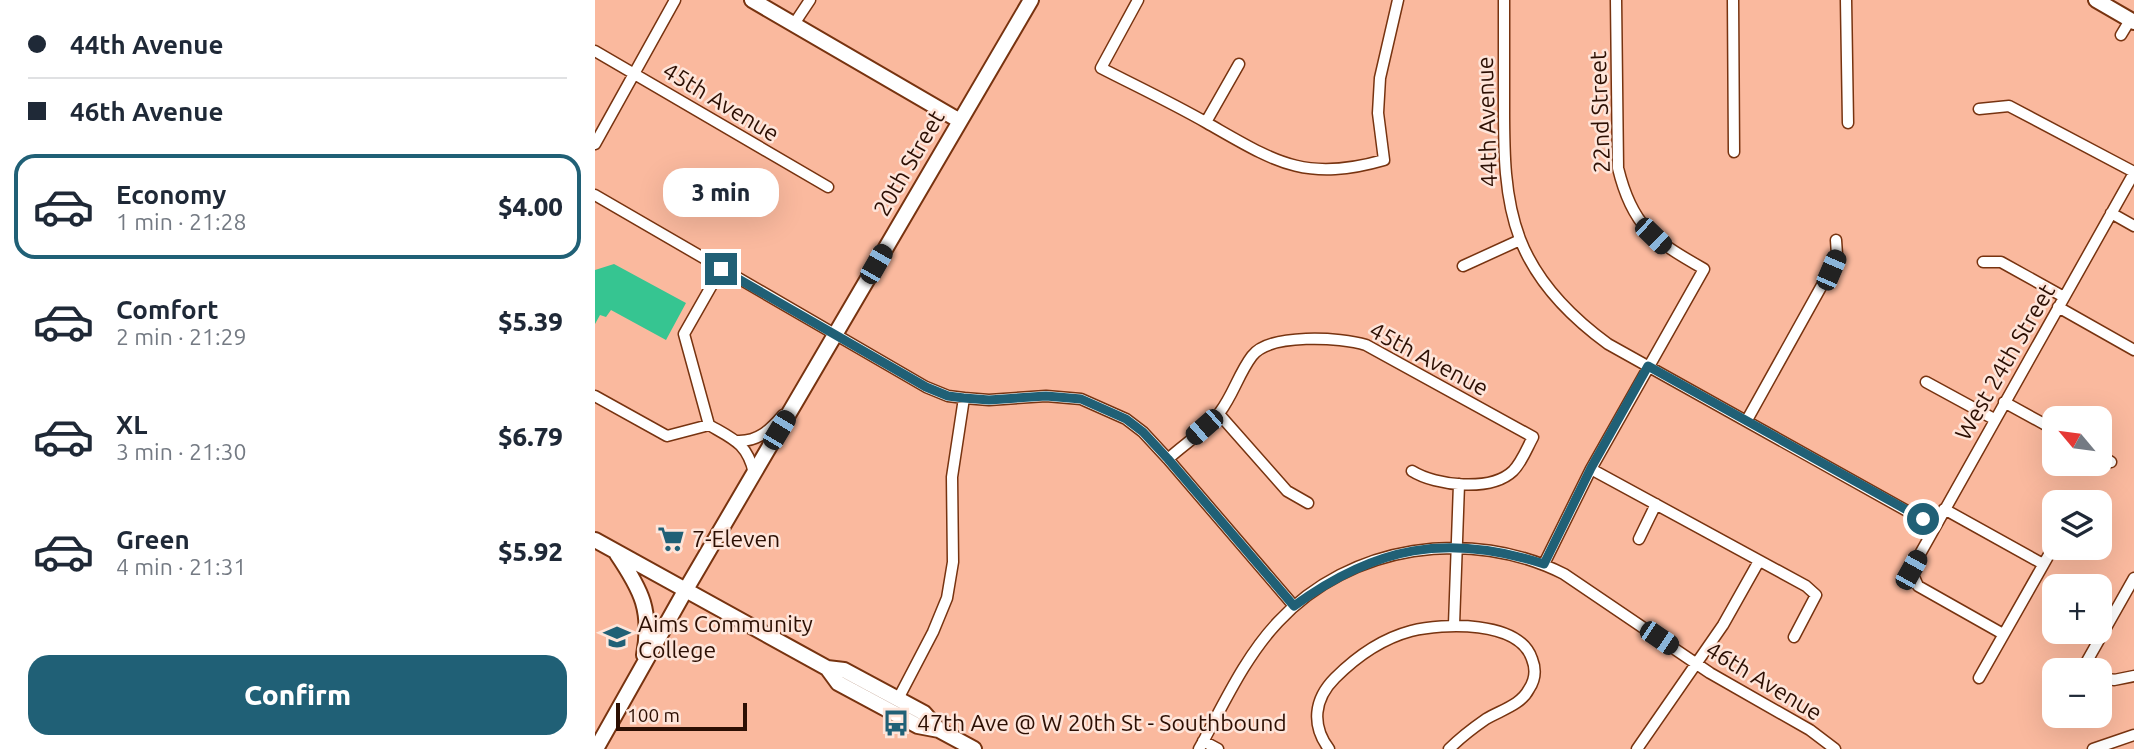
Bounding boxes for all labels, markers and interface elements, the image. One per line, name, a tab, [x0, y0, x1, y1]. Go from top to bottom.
text: 44th Avenue	[70, 30, 223, 59]
street label: 22nd Street	[1585, 51, 1614, 173]
street label: 44th Avenue	[1472, 56, 1501, 188]
street label: 45th Avenue	[659, 57, 784, 146]
text: 46th Avenue	[70, 97, 223, 126]
street label: 20th Street	[868, 106, 949, 220]
callout: 3 min	[663, 168, 779, 216]
icon: car	[32, 175, 95, 238]
text: Economy	[116, 180, 226, 209]
text: 3 min	[692, 180, 750, 205]
text: $4.00	[498, 192, 563, 221]
text: 1 min · 21:28	[116, 209, 247, 234]
car	[1631, 214, 1676, 258]
car	[857, 241, 896, 287]
car	[1814, 247, 1849, 293]
route end	[705, 253, 737, 285]
street label: West 24th Street	[1950, 279, 2059, 444]
icon: car	[32, 290, 95, 353]
text: Comfort	[116, 295, 219, 324]
text: $5.39	[498, 307, 563, 336]
street label: 45th Avenue	[1366, 317, 1493, 400]
text: 2 min · 21:29	[116, 324, 247, 349]
icon: car	[32, 405, 95, 468]
car	[1182, 405, 1227, 449]
north arrow	[2042, 406, 2112, 476]
map controls	[2042, 406, 2112, 728]
car	[760, 407, 799, 453]
text: XL	[116, 410, 147, 439]
text: $6.79	[498, 422, 563, 451]
text: 3 min · 21:30	[116, 439, 247, 464]
button: layers	[2042, 490, 2112, 560]
route start	[1907, 503, 1939, 535]
icon: car	[32, 520, 95, 583]
supermarket icon: 7-Eleven	[656, 524, 686, 554]
text: Green	[116, 525, 190, 554]
place label: 7-Eleven	[692, 526, 780, 551]
text: $5.92	[498, 537, 563, 566]
car	[1892, 547, 1931, 593]
text: 4 min · 21:31	[116, 554, 247, 579]
button: +	[2042, 574, 2112, 644]
place label: Aims Community College	[638, 611, 813, 662]
car	[1636, 618, 1683, 658]
school or university icon: Aims Community College	[602, 622, 632, 652]
street label: 46th Avenue	[1702, 636, 1827, 725]
button: Confirm	[28, 655, 567, 735]
button: −	[2042, 658, 2112, 728]
scale bar	[616, 700, 747, 732]
text: 100 m	[627, 704, 680, 726]
bus stop icon: 47th Ave @ W 20th St - Southbound	[881, 708, 911, 738]
place label: 47th Ave @ W 20th St - Southbound	[917, 710, 1287, 735]

